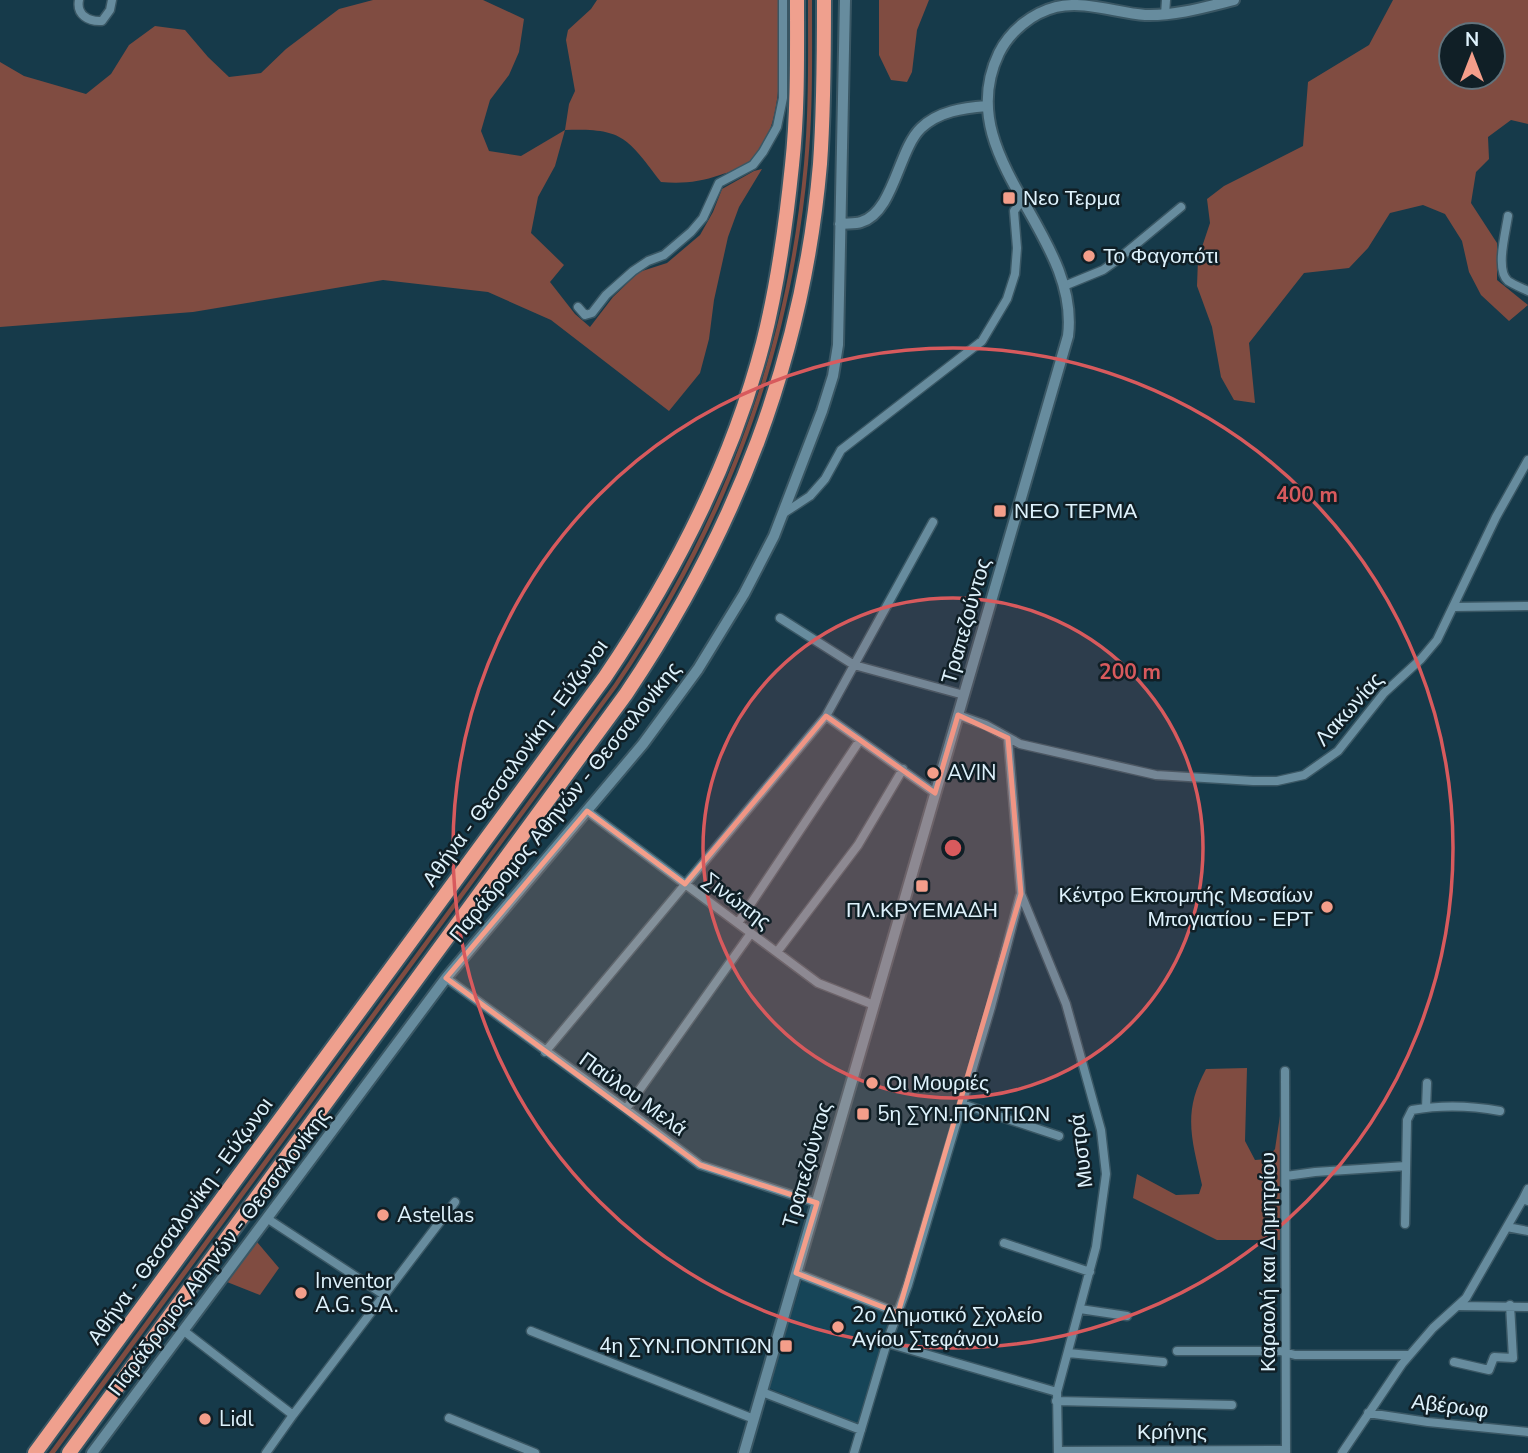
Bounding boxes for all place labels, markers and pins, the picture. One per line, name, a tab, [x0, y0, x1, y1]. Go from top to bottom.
place label: Νεο Τερμα	[1023, 184, 1120, 212]
marker: Νεο Τερμα	[1001, 190, 1017, 206]
place label: Το Φαγοπότι	[1103, 242, 1219, 270]
marker: Το Φαγοπότι	[1081, 248, 1097, 264]
place label: ΝΕΟ ΤΕΡΜΑ	[1014, 497, 1137, 525]
marker: ΝΕΟ ΤΕΡΜΑ	[992, 503, 1008, 519]
place label: AVIN	[947, 759, 997, 787]
marker: AVIN	[925, 765, 941, 781]
centre of rings	[941, 836, 965, 860]
marker: ΠΛ.ΚΡΥΕΜΑΔΗ	[914, 878, 930, 894]
place label: Κέντρο Εκπομπής Μεσαίων Μπογιατίου - ΕΡΤ	[1058, 881, 1313, 933]
place label: ΠΛ.ΚΡΥΕΜΑΔΗ	[846, 896, 998, 924]
marker: Κέντρο Εκπομπής Μεσαίων Μπογιατίου - ΕΡΤ	[1319, 899, 1335, 915]
place label: Οι Μουριές	[886, 1069, 989, 1097]
marker: Οι Μουριές	[864, 1075, 880, 1091]
place label: 5η ΣΥΝ.ΠΟΝΤΙΩΝ	[877, 1100, 1050, 1128]
marker: 5η ΣΥΝ.ΠΟΝΤΙΩΝ	[855, 1106, 871, 1122]
place label: Astellas	[397, 1201, 474, 1229]
marker: Astellas	[375, 1207, 391, 1223]
place label: Inventor A.G. S.A.	[315, 1267, 399, 1319]
marker: Inventor A.G. S.A.	[293, 1285, 309, 1301]
place label: 2ο Δημοτικό Σχολείο Αγίου Στεφάνου	[852, 1301, 1043, 1353]
marker: 2ο Δημοτικό Σχολείο Αγίου Στεφάνου	[830, 1319, 846, 1335]
place label: 4η ΣΥΝ.ΠΟΝΤΙΩΝ	[599, 1332, 772, 1360]
marker: 4η ΣΥΝ.ΠΟΝΤΙΩΝ	[778, 1338, 794, 1354]
place label: Lidl	[219, 1405, 255, 1433]
marker: Lidl	[197, 1411, 213, 1427]

